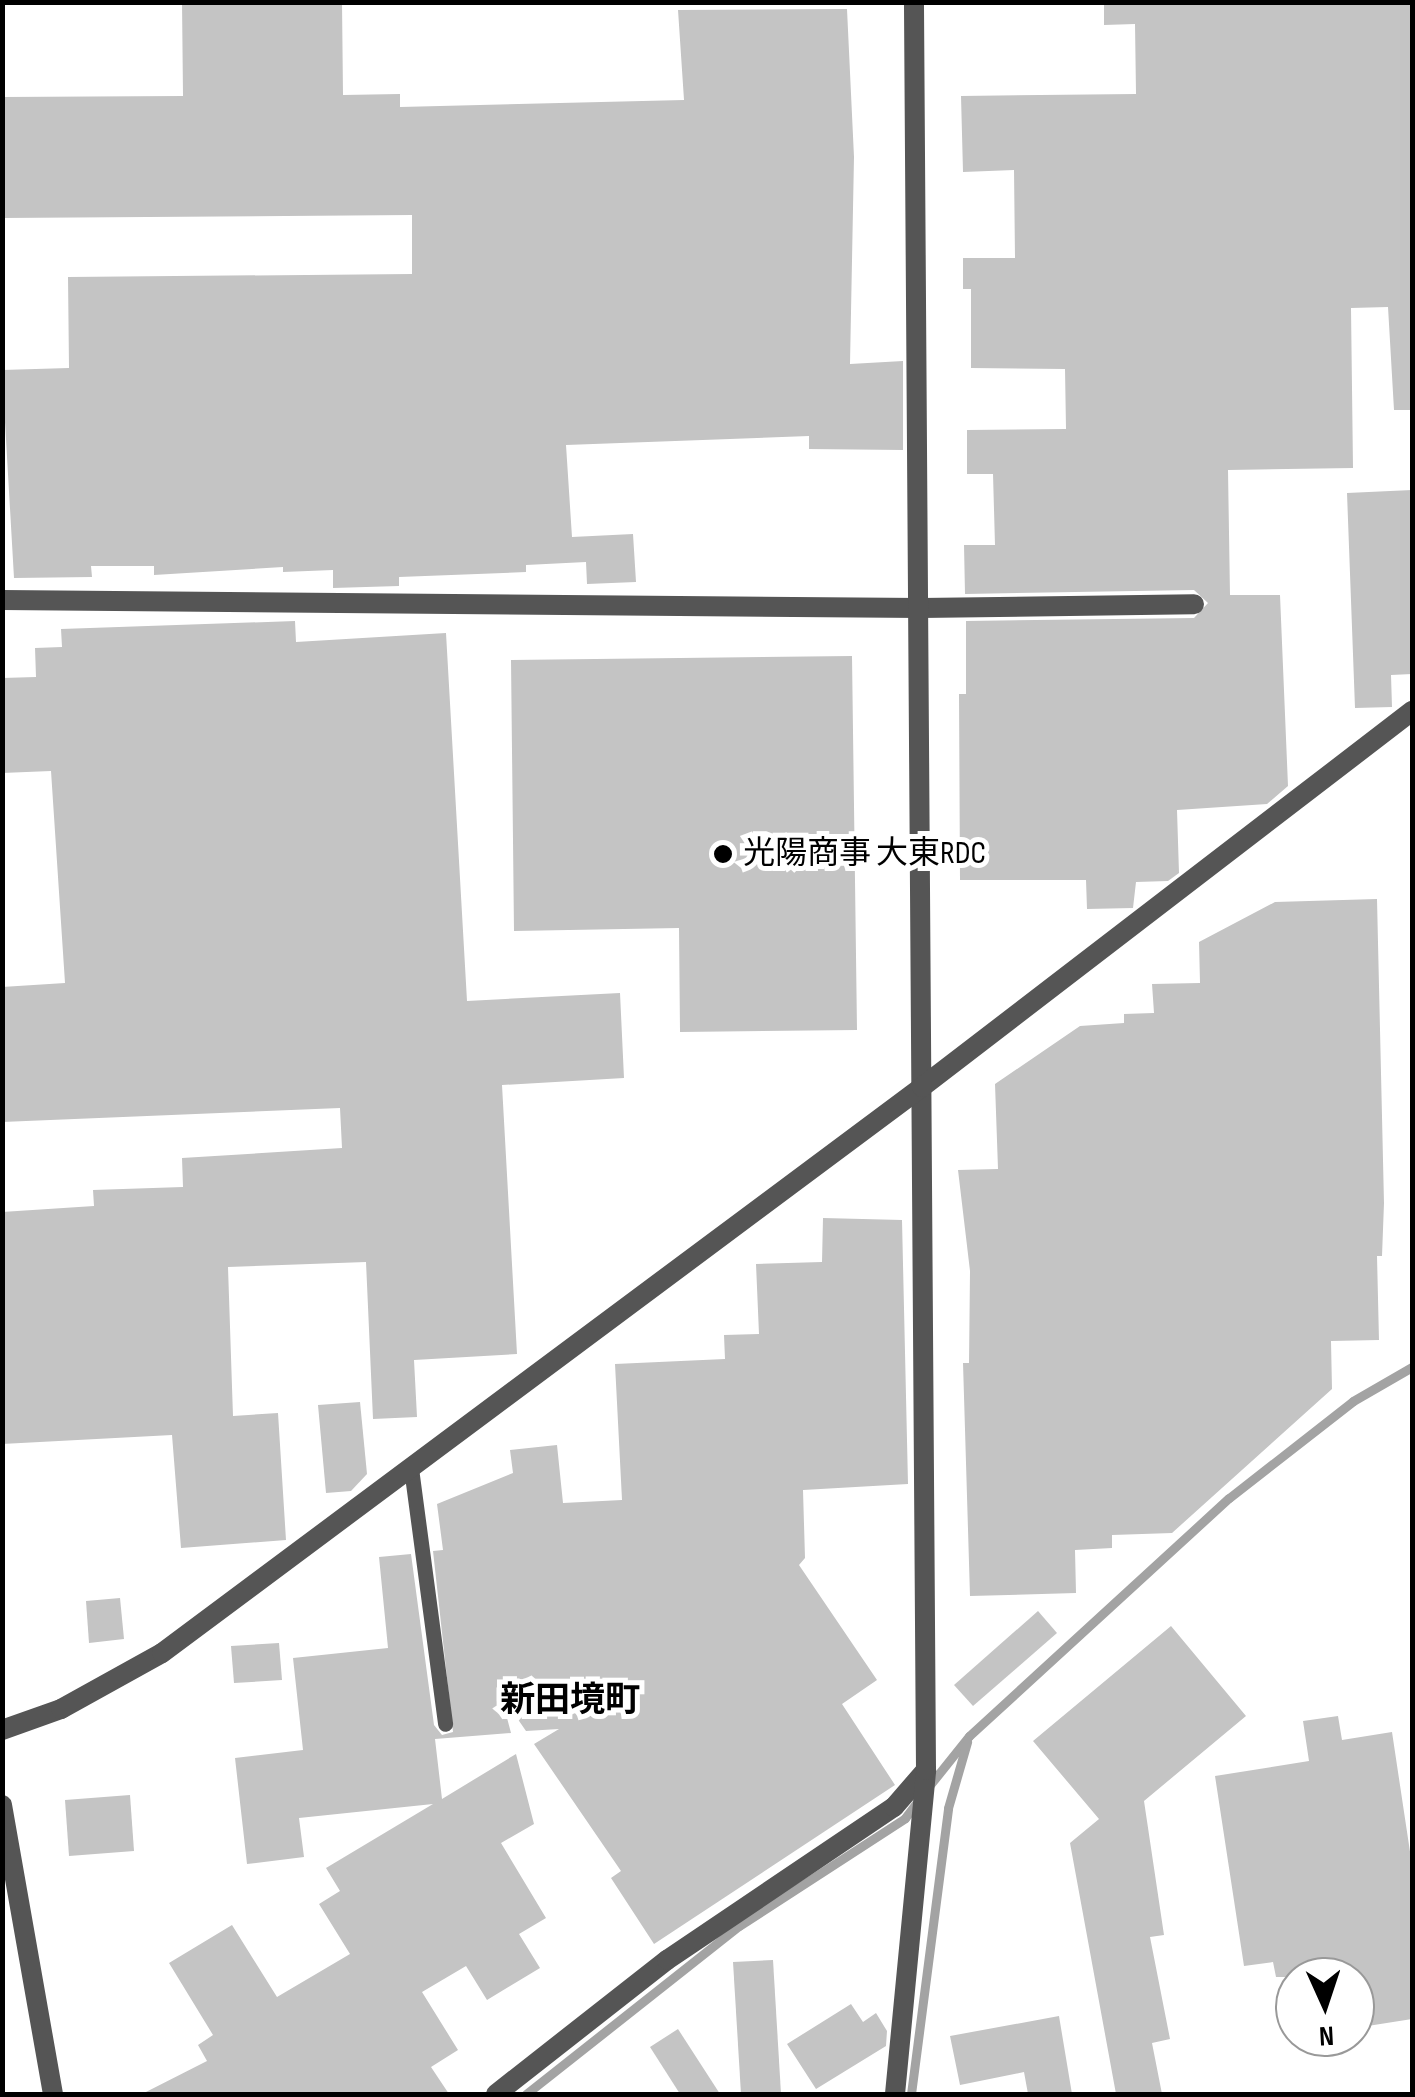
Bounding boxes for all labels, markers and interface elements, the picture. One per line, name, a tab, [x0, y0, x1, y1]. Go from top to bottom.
place label: 光陽商事 大東RDC	[743, 835, 986, 873]
marker: 光陽商事 大東RDC	[712, 843, 734, 865]
district label: 新田境町	[500, 1680, 640, 1722]
north arrow	[1275, 1957, 1375, 2057]
text: N	[1318, 2019, 1335, 2052]

